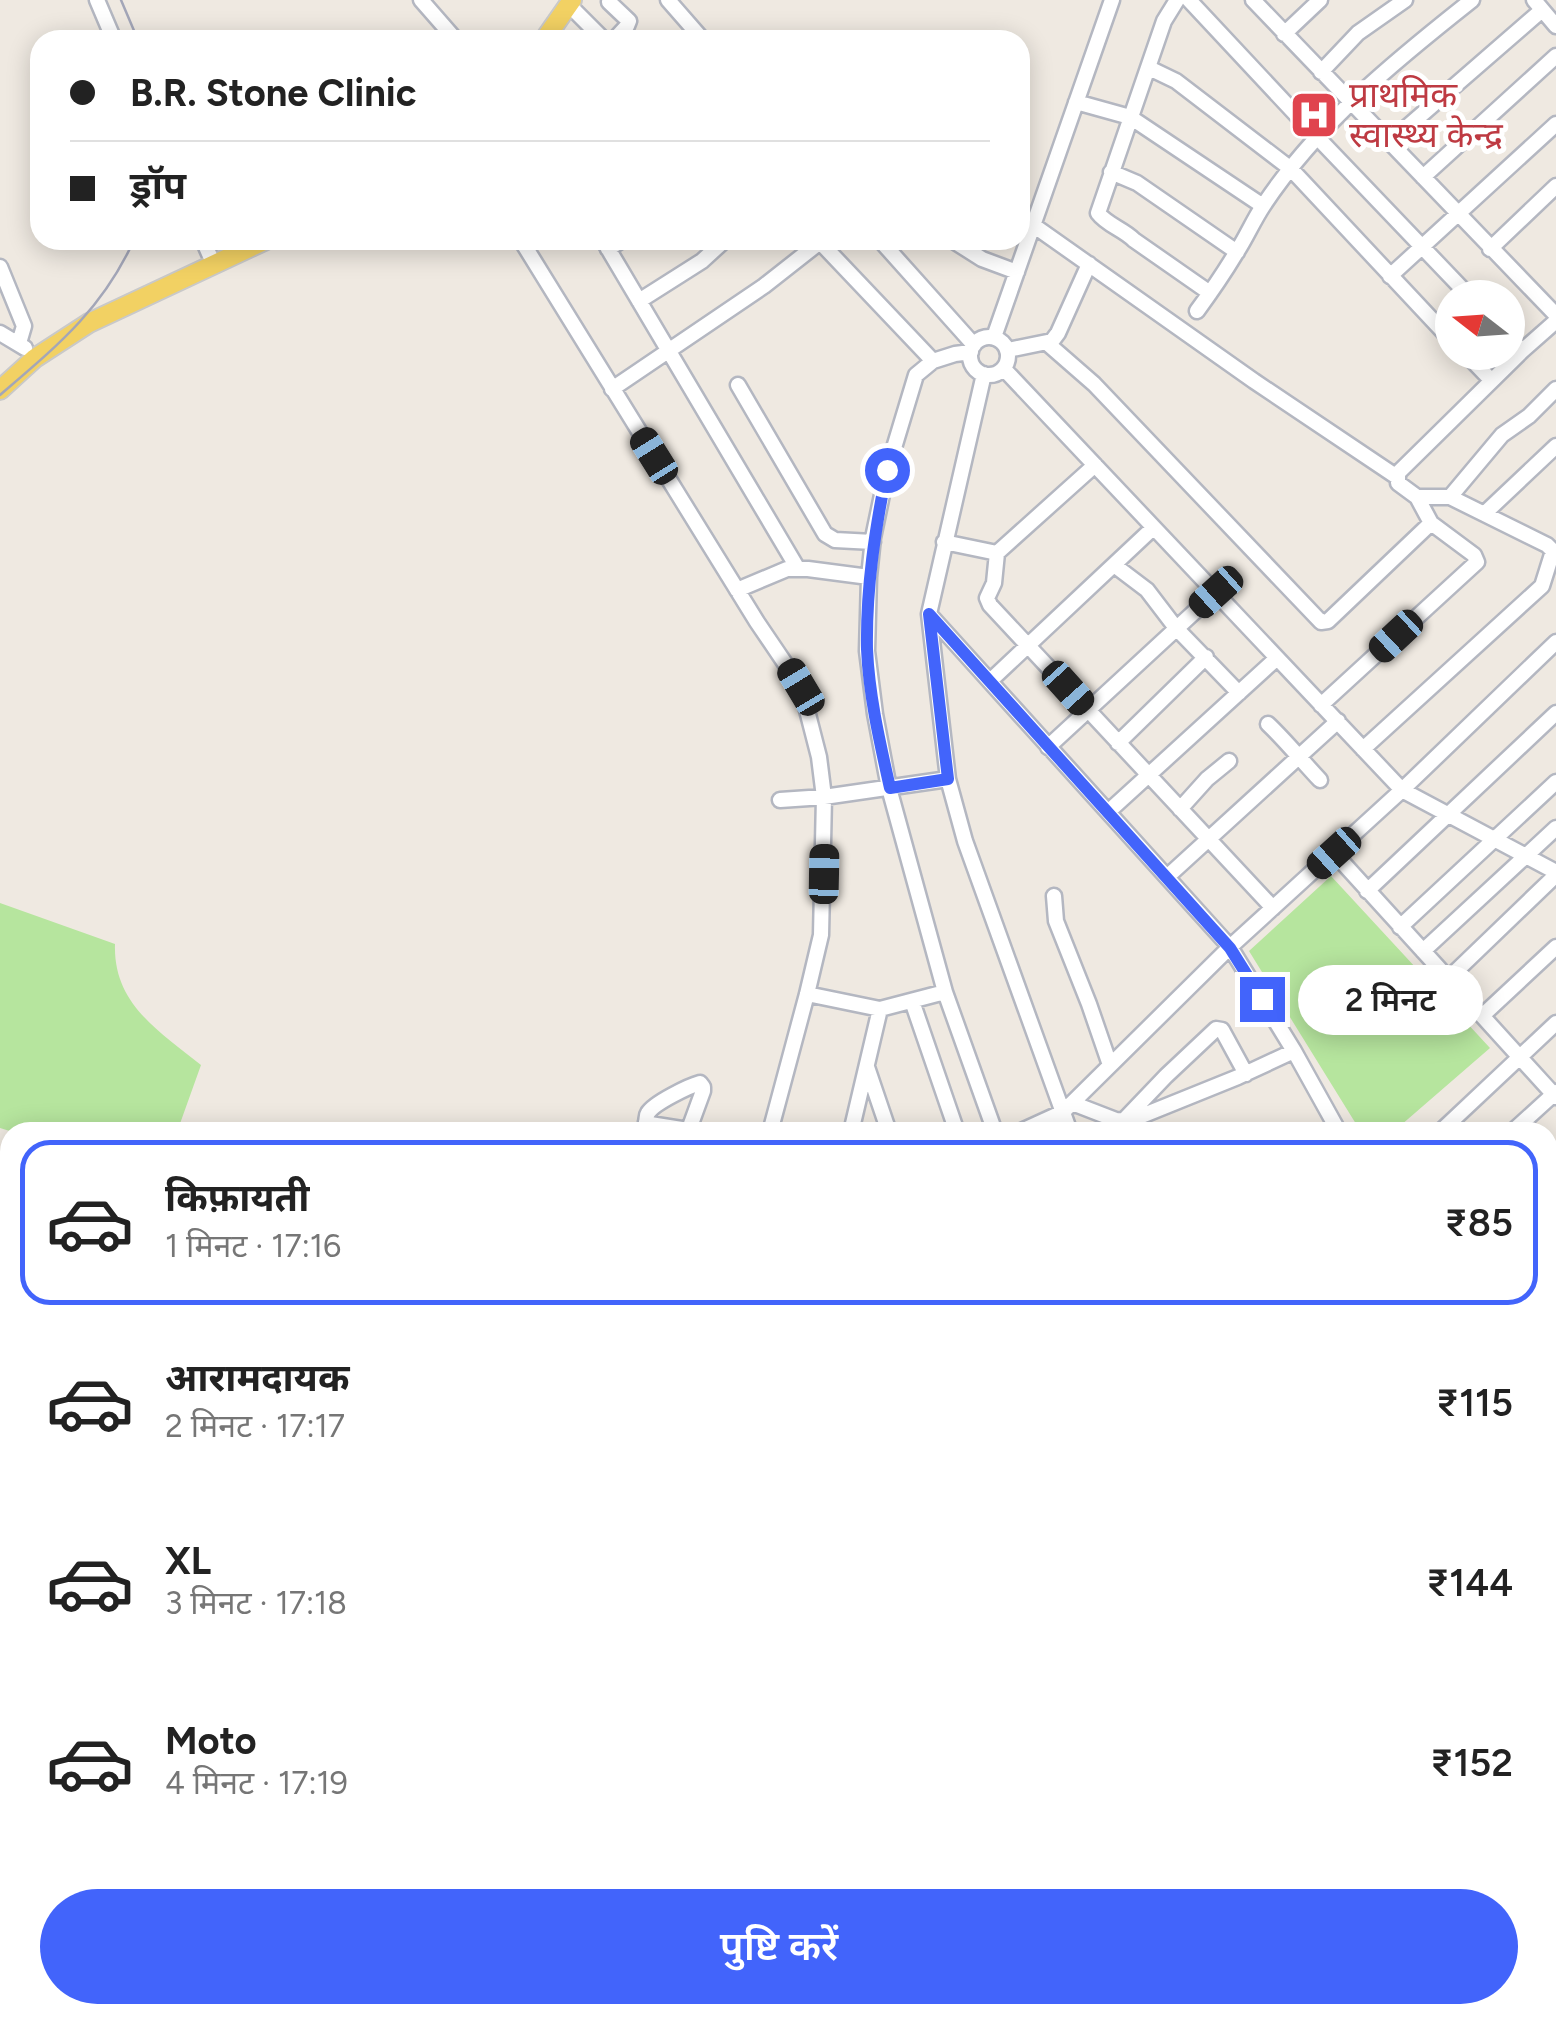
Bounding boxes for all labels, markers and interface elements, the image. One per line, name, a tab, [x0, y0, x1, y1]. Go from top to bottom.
text: B.R. Stone Clinic	[130, 70, 417, 116]
place label: प्राथमिक स्वास्थ्य केन्द्र	[1349, 74, 1503, 156]
hospital icon: प्राथमिक स्वास्थ्य केन्द्र	[1288, 89, 1340, 141]
text: ड्रॉप	[130, 163, 186, 209]
north arrow	[1435, 280, 1525, 370]
map controls	[1435, 280, 1525, 370]
car	[625, 423, 683, 489]
route start	[865, 448, 910, 493]
car	[1184, 561, 1248, 623]
car	[1364, 605, 1428, 667]
car	[773, 654, 829, 720]
car	[1037, 656, 1099, 720]
car	[1302, 822, 1366, 884]
car	[808, 844, 840, 904]
callout: 2 मिनट	[1297, 964, 1482, 1034]
route end	[1240, 977, 1285, 1022]
text: 2 मिनट	[1345, 981, 1436, 1019]
text: किफ़ायती	[165, 1175, 309, 1221]
icon: car	[45, 1178, 135, 1268]
text: ₹85	[1445, 1200, 1513, 1246]
text: 1 मिनट · 17:16	[165, 1227, 341, 1265]
text: आरामदायक	[165, 1355, 349, 1401]
icon: car	[45, 1358, 135, 1448]
text: ₹115	[1436, 1380, 1513, 1426]
text: 2 मिनट · 17:17	[165, 1407, 345, 1445]
icon: car	[45, 1538, 135, 1628]
text: XL	[165, 1538, 211, 1584]
text: ₹144	[1426, 1560, 1513, 1606]
text: 3 मिनट · 17:18	[165, 1584, 347, 1622]
icon: car	[45, 1718, 135, 1808]
text: Moto	[165, 1718, 257, 1764]
text: ₹152	[1430, 1740, 1513, 1786]
text: 4 मिनट · 17:19	[165, 1764, 348, 1802]
button: पुष्टि करें	[40, 1889, 1518, 2004]

